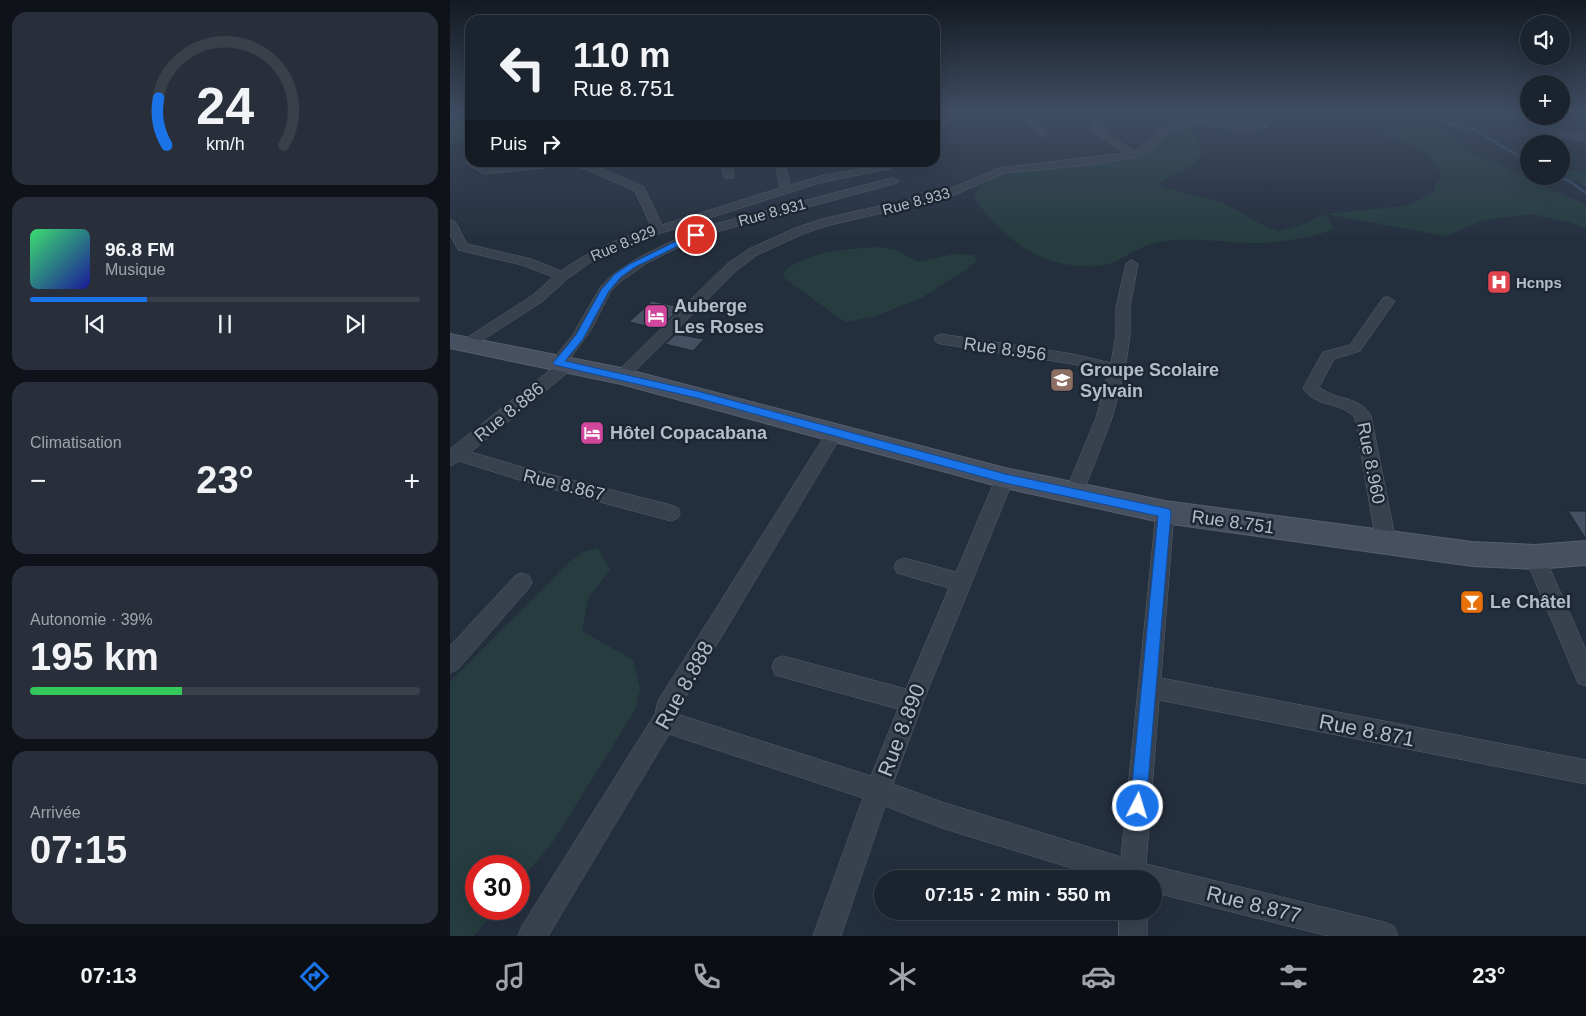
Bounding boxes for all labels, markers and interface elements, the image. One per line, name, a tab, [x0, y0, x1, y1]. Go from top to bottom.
map controls	[1520, 15, 1570, 185]
button: sound	[1520, 15, 1570, 65]
icon: left	[490, 35, 555, 100]
text: 110 m	[573, 35, 670, 74]
button: +	[1520, 75, 1570, 125]
text: Rue 8.751	[573, 76, 675, 101]
text: 24	[196, 77, 254, 135]
icon: right	[537, 130, 565, 158]
text: Puis	[490, 133, 527, 154]
text: km/h	[206, 134, 244, 154]
button: −	[1520, 135, 1570, 185]
street label: Rue 8.933	[880, 184, 952, 218]
street label: Rue 8.931	[736, 195, 808, 229]
pin	[675, 214, 717, 256]
icon: arrive	[682, 221, 710, 249]
street label: Rue 8.929	[588, 222, 658, 264]
text: 96.8 FM	[105, 239, 175, 260]
text: Musique	[105, 261, 165, 278]
hospital icon: Hcnps	[1486, 269, 1512, 295]
place label: Hcnps	[1516, 274, 1562, 291]
place label: Auberge Les Roses	[674, 296, 764, 337]
hotel icon: Auberge Les Roses	[643, 303, 669, 329]
icon: previous	[81, 310, 109, 338]
icon: pause	[211, 310, 239, 338]
icon: next	[341, 310, 369, 338]
street label: Rue 8.956	[962, 333, 1048, 365]
place label: Groupe Scolaire Sylvain	[1080, 360, 1219, 401]
school or university icon: Groupe Scolaire Sylvain	[1049, 367, 1075, 393]
street label: Rue 8.886	[470, 378, 548, 446]
hotel icon: Hôtel Copacabana	[579, 420, 605, 446]
street label: Rue 8.960	[1353, 420, 1389, 506]
place label: Hôtel Copacabana	[610, 423, 768, 443]
text: Climatisation	[30, 434, 122, 451]
text: 23°	[196, 459, 254, 501]
text: −	[30, 465, 46, 496]
text: +	[404, 465, 420, 496]
street label: Rue 8.867	[521, 465, 607, 505]
street label: Rue 8.751	[1190, 506, 1276, 538]
bar icon: Le Châtel	[1459, 589, 1485, 615]
place label: Le Châtel	[1490, 592, 1571, 612]
text: Autonomie · 39%	[30, 611, 153, 628]
text: 195 km	[30, 636, 159, 678]
street label: Rue 8.888	[650, 637, 718, 733]
street label: Rue 8.890	[873, 681, 929, 779]
street label: Rue 8.871	[1317, 709, 1417, 751]
position arrow	[1111, 779, 1163, 831]
text: Arrivée	[30, 804, 81, 821]
text: 07:15	[30, 829, 127, 871]
speed limit sign: 30	[465, 855, 530, 920]
street label: Rue 8.877	[1204, 881, 1304, 927]
text: 07:15 · 2 min · 550 m	[925, 884, 1111, 905]
icon: directions	[297, 959, 332, 994]
icon: music	[493, 959, 528, 994]
icon: phone	[689, 959, 724, 994]
icon: climate	[885, 959, 920, 994]
icon: car	[1081, 959, 1116, 994]
icon: filters	[1276, 959, 1311, 994]
text: 07:13	[80, 963, 137, 988]
text: 23°	[1472, 963, 1506, 988]

